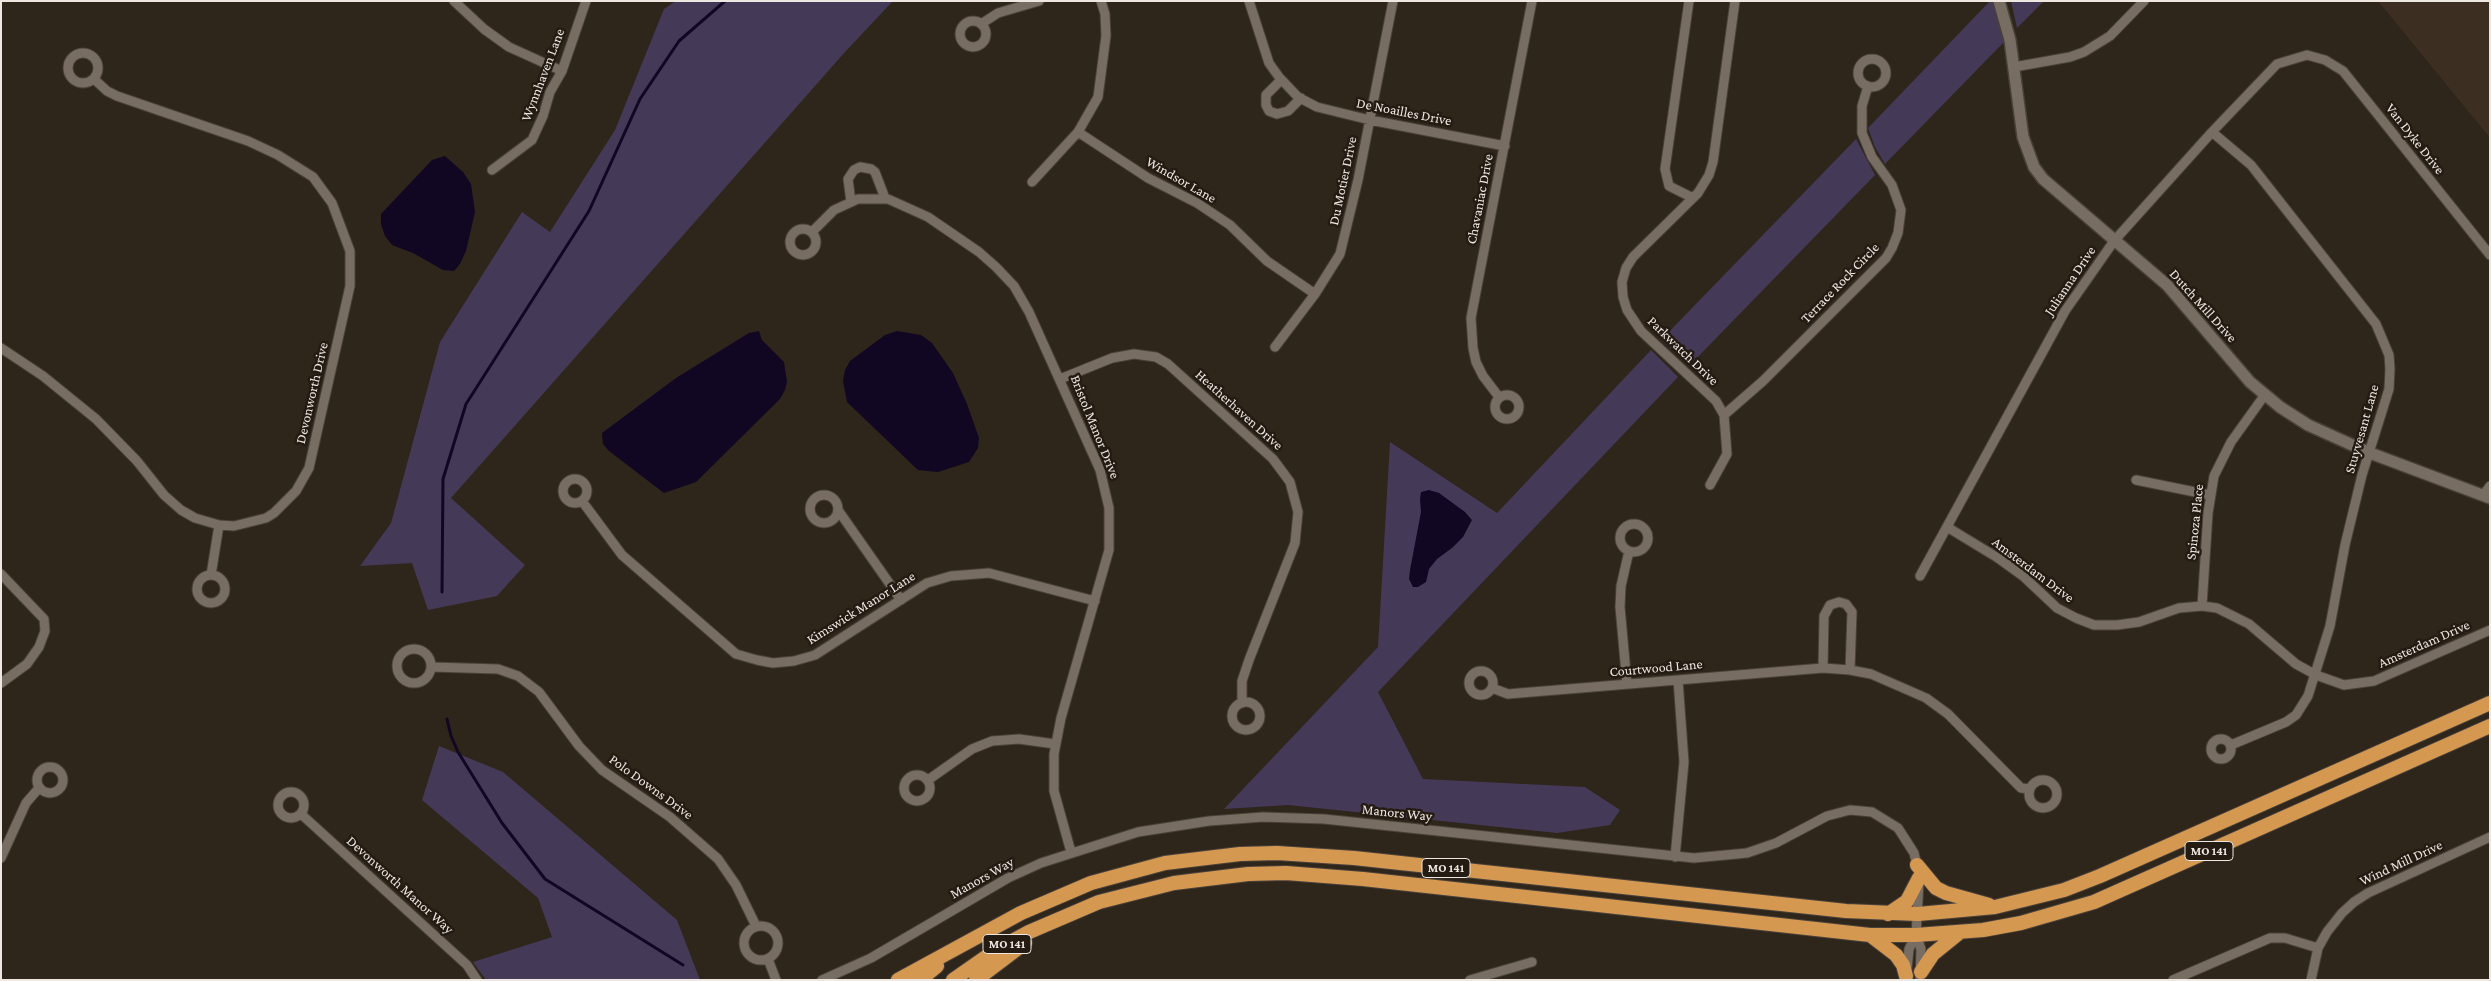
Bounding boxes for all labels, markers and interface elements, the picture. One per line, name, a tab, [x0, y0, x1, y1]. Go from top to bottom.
street label: Wynnhaven Lane	[518, 26, 568, 124]
street label: De Noailles Drive	[1355, 95, 1453, 129]
street label: Van Dyke Drive	[2382, 100, 2448, 178]
street label: Du Motier Drive	[1325, 135, 1361, 227]
street label: Chavaniac Drive	[1463, 152, 1497, 246]
street label: Windsor Lane	[1143, 153, 1219, 207]
street label: Terrace Rock Circle	[1797, 239, 1883, 327]
street label: Julianna Drive	[2041, 243, 2099, 319]
street label: Dutch Mill Drive	[2166, 266, 2240, 346]
street label: Parkwatch Drive	[1644, 313, 1722, 389]
street label: Devonworth Drive	[292, 341, 332, 445]
street label: Heatherhaven Drive	[1192, 366, 1286, 454]
street label: Bristol Manor Drive	[1067, 373, 1123, 481]
street label: Stuyvesant Lane	[2341, 383, 2383, 475]
street label: Spinoza Place	[2183, 483, 2207, 561]
street label: Amsterdam Drive	[1989, 534, 2077, 606]
street label: Kimswick Manor Lane	[804, 568, 918, 648]
street label: Amsterdam Drive	[2376, 616, 2472, 672]
street label: Courtwood Lane	[1609, 656, 1703, 680]
street label: Polo Downs Drive	[606, 751, 696, 823]
street label: Manors Way	[1361, 801, 1433, 825]
street label: Devonworth Manor Way	[343, 832, 457, 938]
street label: Wind Mill Drive	[2357, 836, 2445, 890]
road number: MO 141	[2185, 841, 2233, 860]
street label: Manors Way	[947, 854, 1017, 902]
road number: MO 141	[1422, 858, 1470, 878]
road number: MO 141	[983, 934, 1031, 954]

